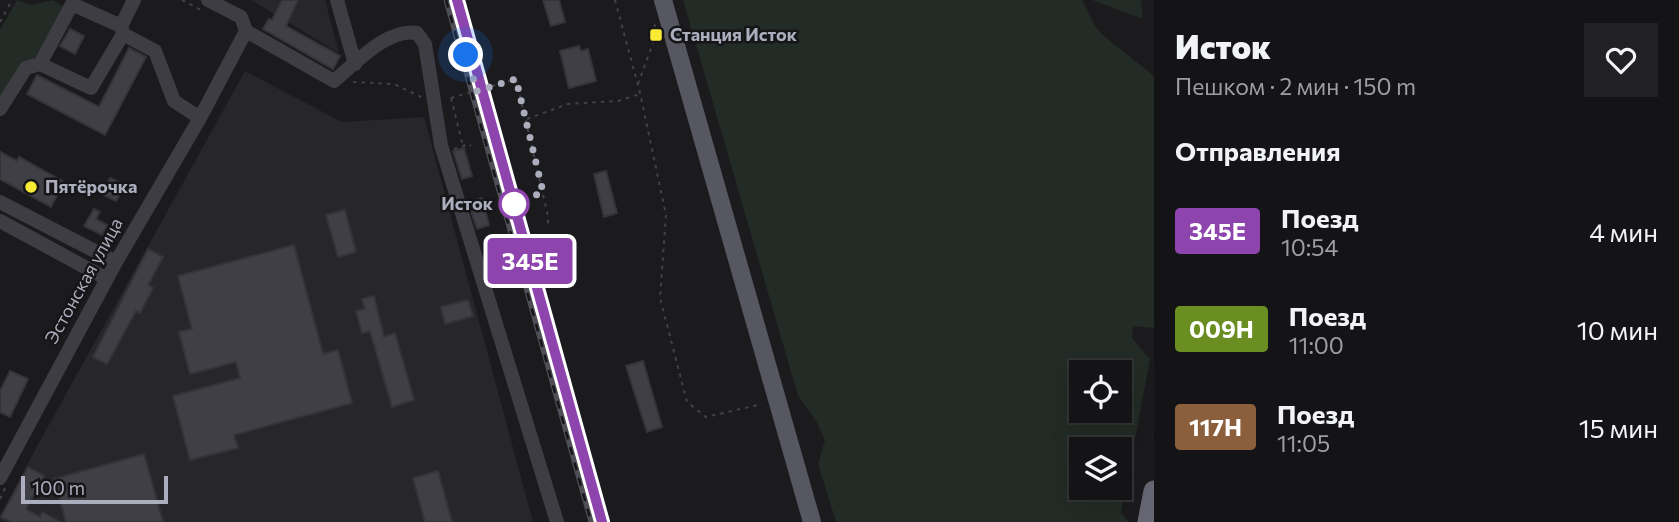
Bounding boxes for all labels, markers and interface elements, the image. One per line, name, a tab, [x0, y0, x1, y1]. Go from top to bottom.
place label: Станция Исток	[670, 23, 798, 45]
button: heart	[1584, 23, 1658, 97]
text: Исток	[1175, 25, 1271, 66]
marker: Станция Исток	[648, 27, 664, 43]
your location	[448, 37, 483, 72]
text: Пешком · 2 мин · 150 m	[1175, 72, 1416, 100]
text: Отправления	[1175, 135, 1341, 166]
place label: Пятёрочка	[45, 175, 137, 197]
marker: Пятёрочка	[23, 179, 39, 195]
marker: Исток	[499, 189, 529, 219]
place label: Исток	[441, 192, 494, 214]
text: Поезд	[1281, 202, 1358, 233]
street label: Эстонская улица	[39, 214, 127, 347]
text: 345Е	[1189, 216, 1246, 245]
text: 4 мин	[1589, 216, 1658, 247]
text: 10:54	[1281, 233, 1338, 261]
line badge: 345Е	[481, 238, 579, 284]
text: 345Е	[501, 246, 559, 275]
text: Поезд	[1289, 300, 1366, 331]
text: 009Н	[1189, 314, 1254, 343]
text: 10 мин	[1577, 314, 1658, 345]
text: 11:00	[1289, 331, 1344, 359]
map controls	[1069, 360, 1132, 500]
button: locate	[1069, 360, 1132, 423]
text: Поезд	[1277, 398, 1354, 429]
text: 117Н	[1189, 412, 1242, 441]
text: 15 мин	[1579, 412, 1658, 443]
text: 11:05	[1277, 429, 1330, 457]
button: layers	[1069, 437, 1132, 500]
scale bar	[21, 473, 168, 505]
text: 100 m	[32, 476, 85, 499]

